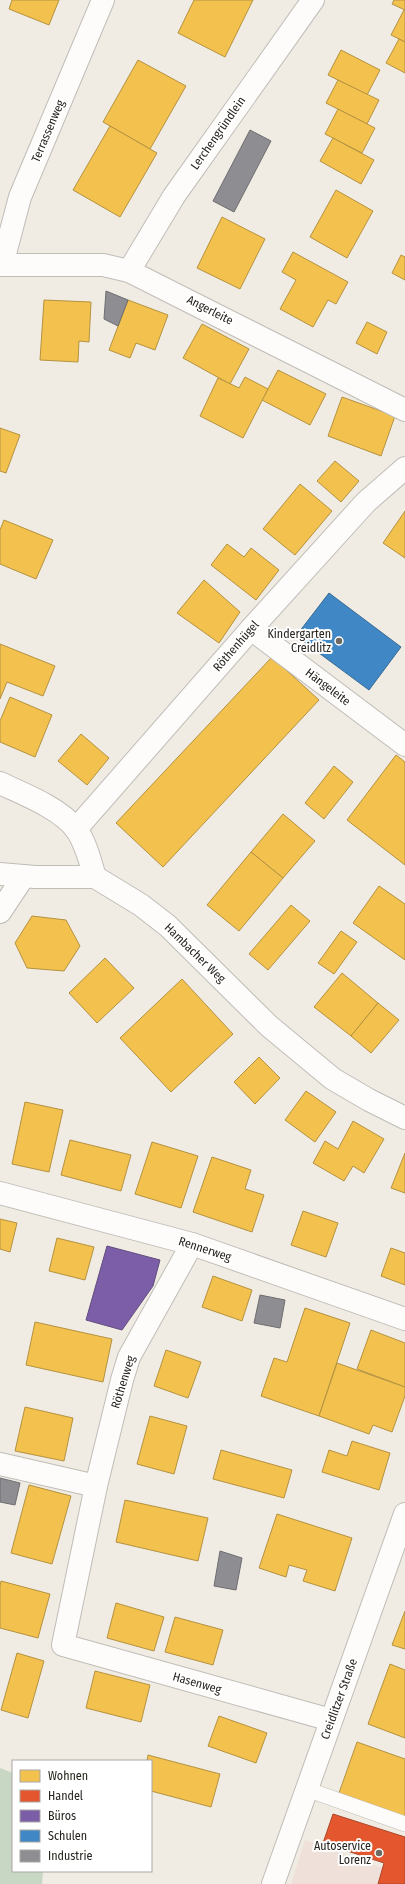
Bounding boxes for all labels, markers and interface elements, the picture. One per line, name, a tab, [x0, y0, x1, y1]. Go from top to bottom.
street label: Lerchengründlein	[188, 94, 248, 172]
street label: Terrassenweg	[29, 97, 68, 164]
street label: Angerleite	[185, 292, 235, 328]
street label: Röthenhügel	[210, 618, 262, 674]
place label: Kindergarten Creidlitz	[267, 627, 331, 655]
marker: Kindergarten Creidlitz	[334, 636, 344, 646]
street label: Hängeleite	[303, 666, 353, 708]
street label: Hambacher Weg	[162, 920, 229, 986]
street label: Rennerweg	[177, 1234, 233, 1264]
street label: Röthenweg	[108, 1354, 138, 1410]
street label: Creidlitzer Straße	[318, 1657, 360, 1741]
street label: Hasenweg	[171, 1669, 223, 1697]
legend	[12, 1760, 152, 1872]
text: Wohnen	[48, 1769, 88, 1783]
text: Handel	[48, 1789, 83, 1803]
text: Büros	[48, 1809, 76, 1823]
text: Schulen	[48, 1829, 87, 1843]
place label: Autoservice Lorenz	[314, 1839, 371, 1867]
marker: Autoservice Lorenz	[374, 1848, 384, 1858]
text: Industrie	[48, 1849, 92, 1863]

